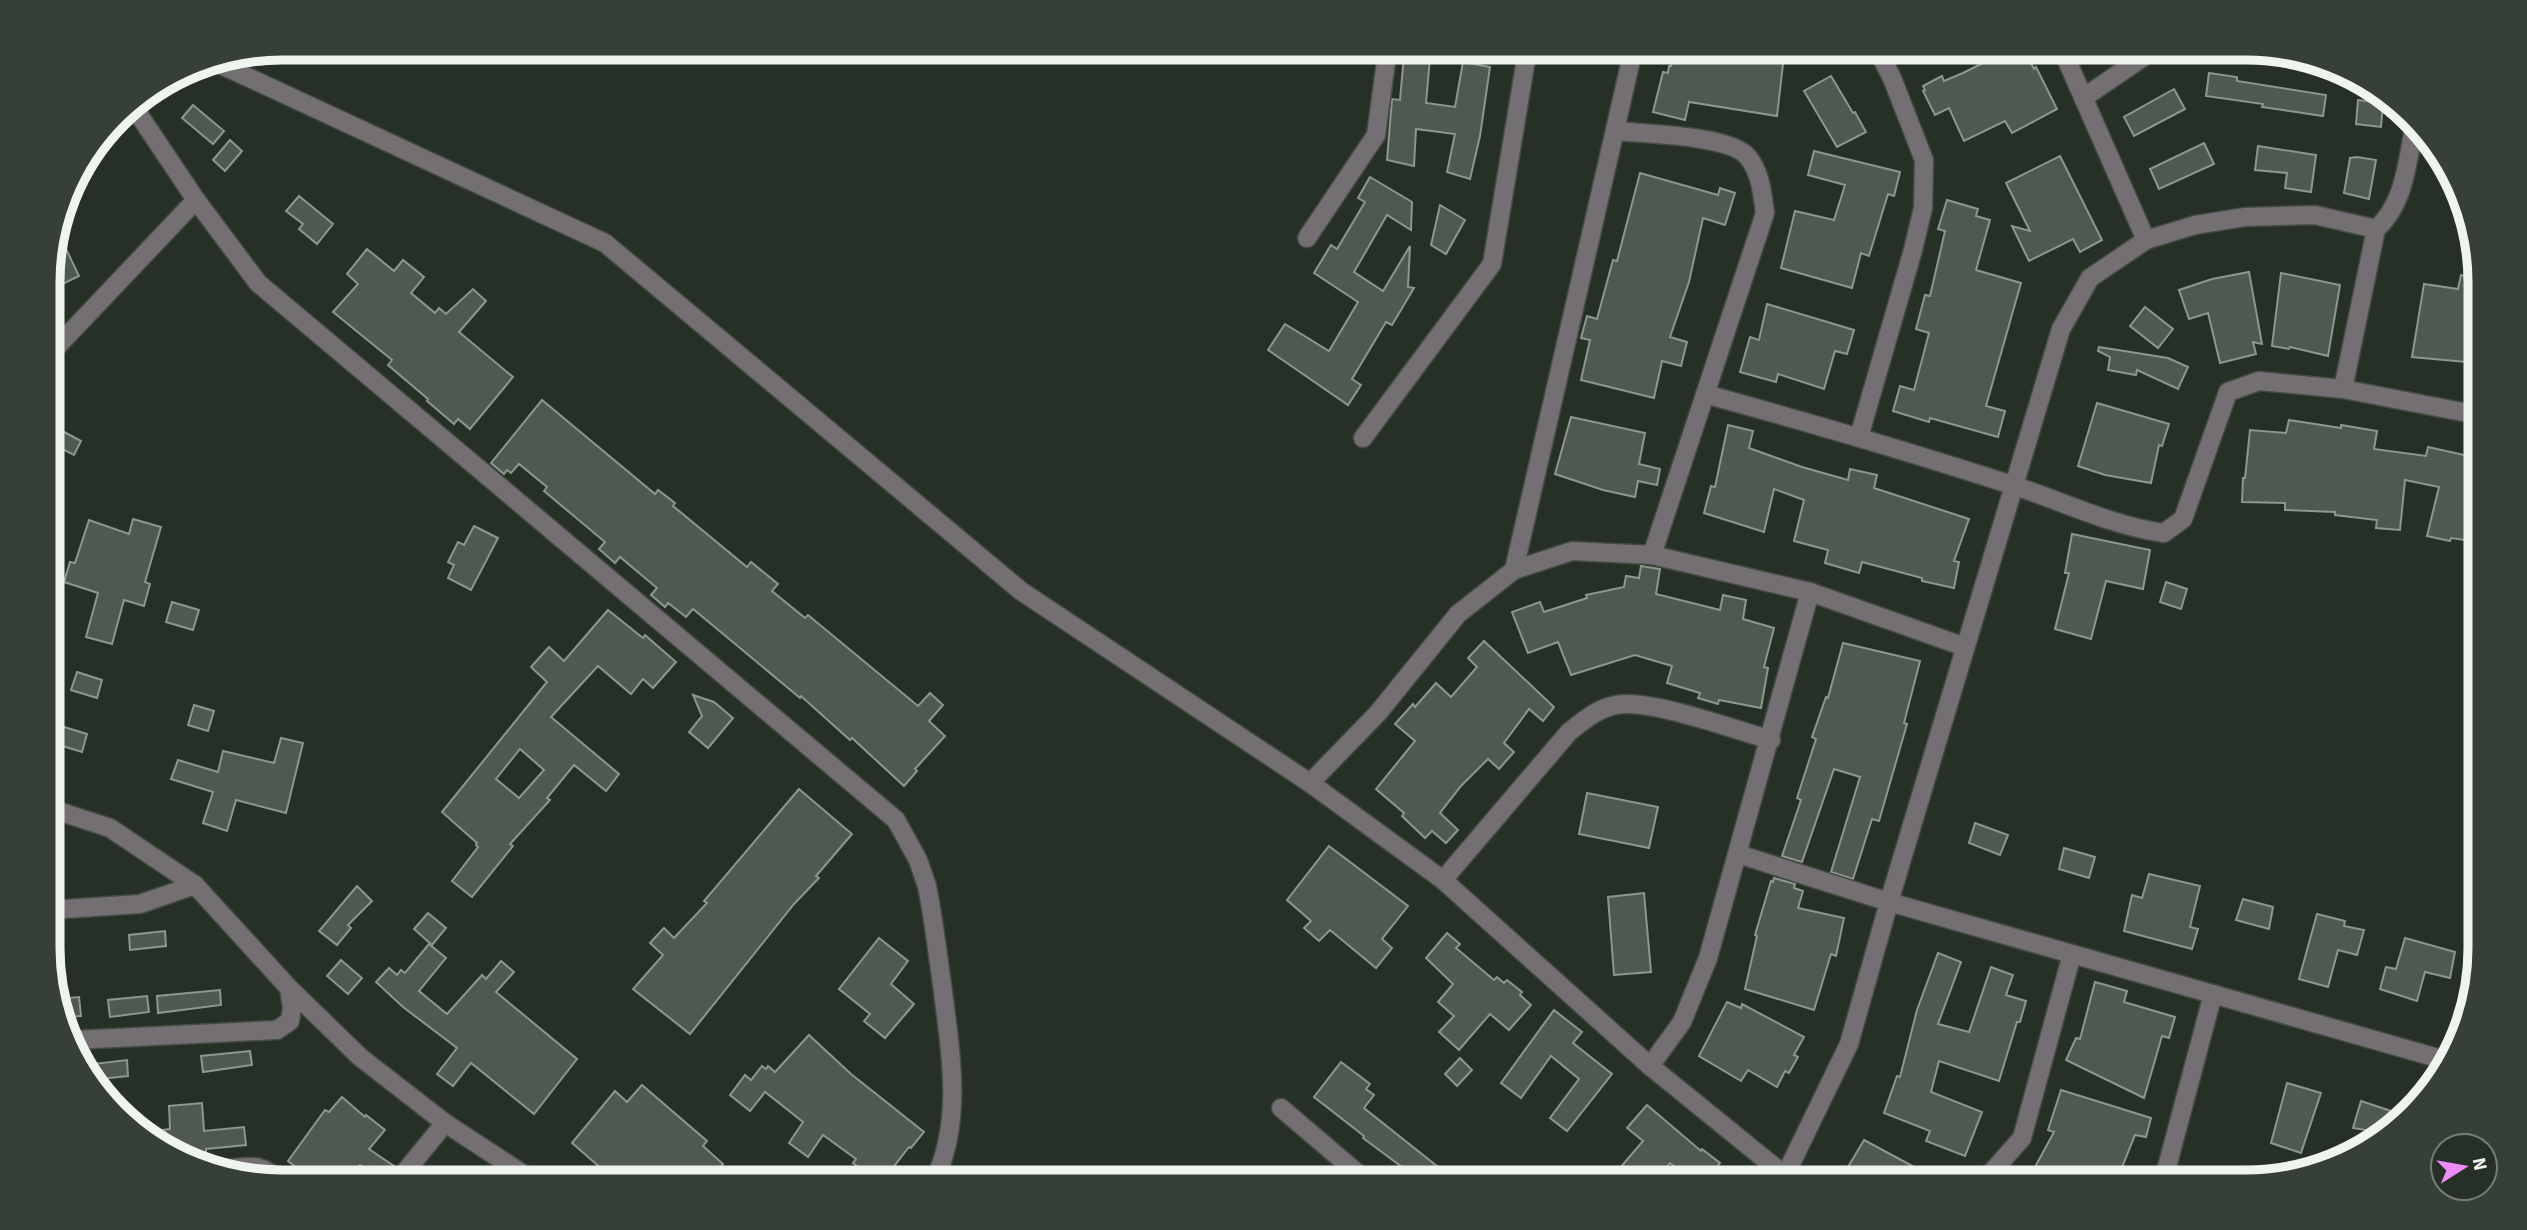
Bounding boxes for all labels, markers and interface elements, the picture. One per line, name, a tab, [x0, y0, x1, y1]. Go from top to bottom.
north arrow	[2429, 1132, 2499, 1202]
text: N	[2465, 1155, 2494, 1173]

